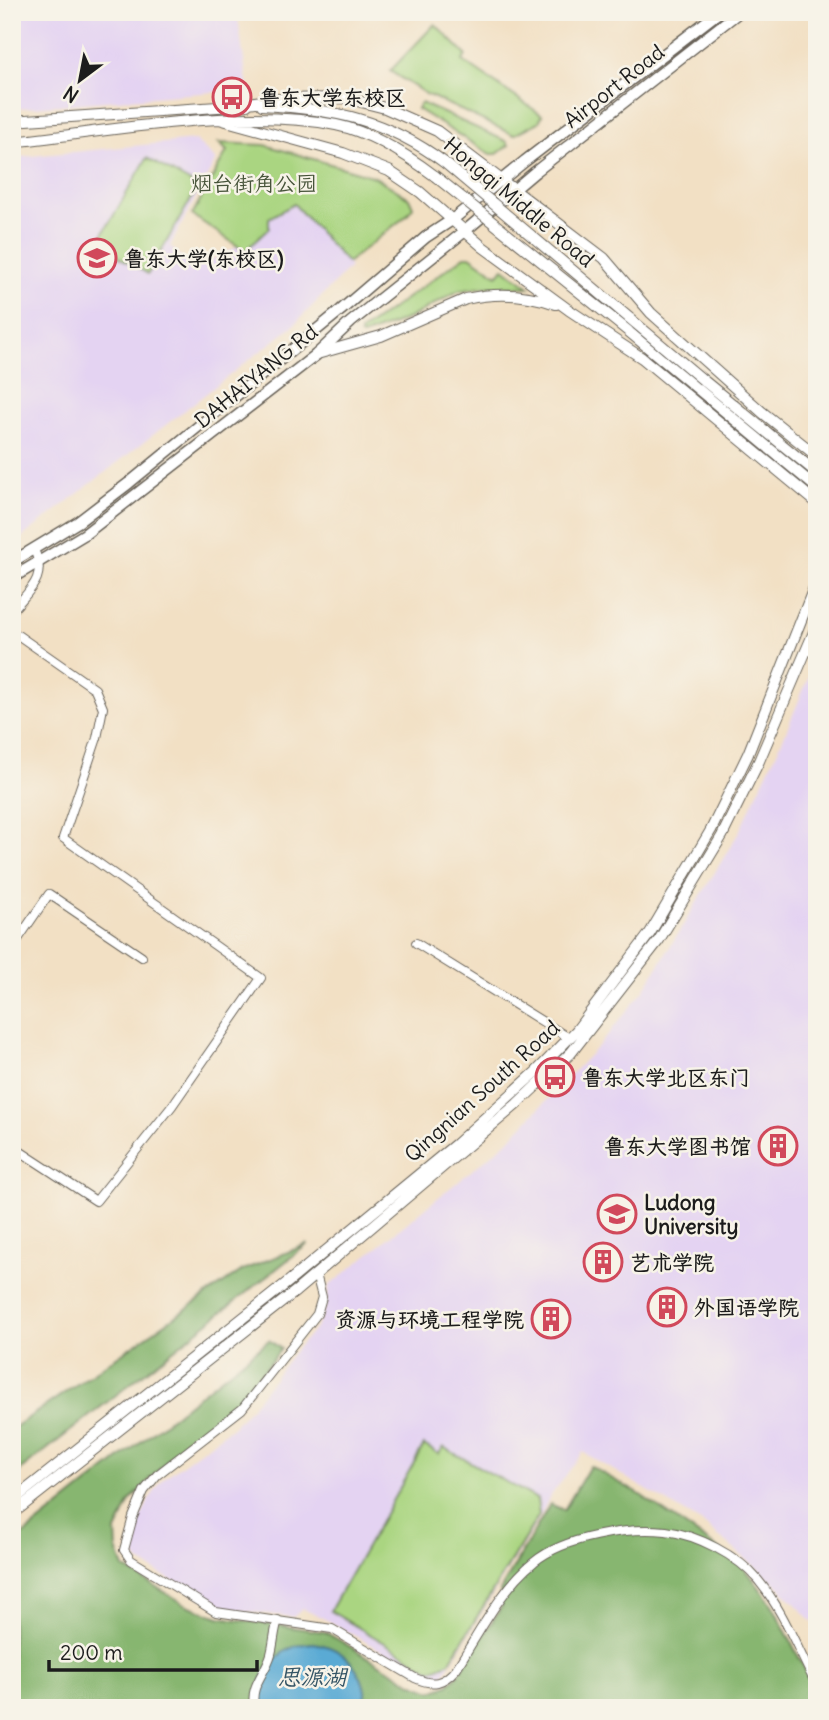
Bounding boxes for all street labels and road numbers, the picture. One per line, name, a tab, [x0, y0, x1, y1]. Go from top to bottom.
street label: Airport Road	[558, 38, 670, 134]
street label: Hongqi Middle Road	[438, 131, 600, 273]
street label: DAHAIYANG Rd	[189, 318, 323, 434]
street label: Qingnian South Road	[399, 1014, 565, 1168]

